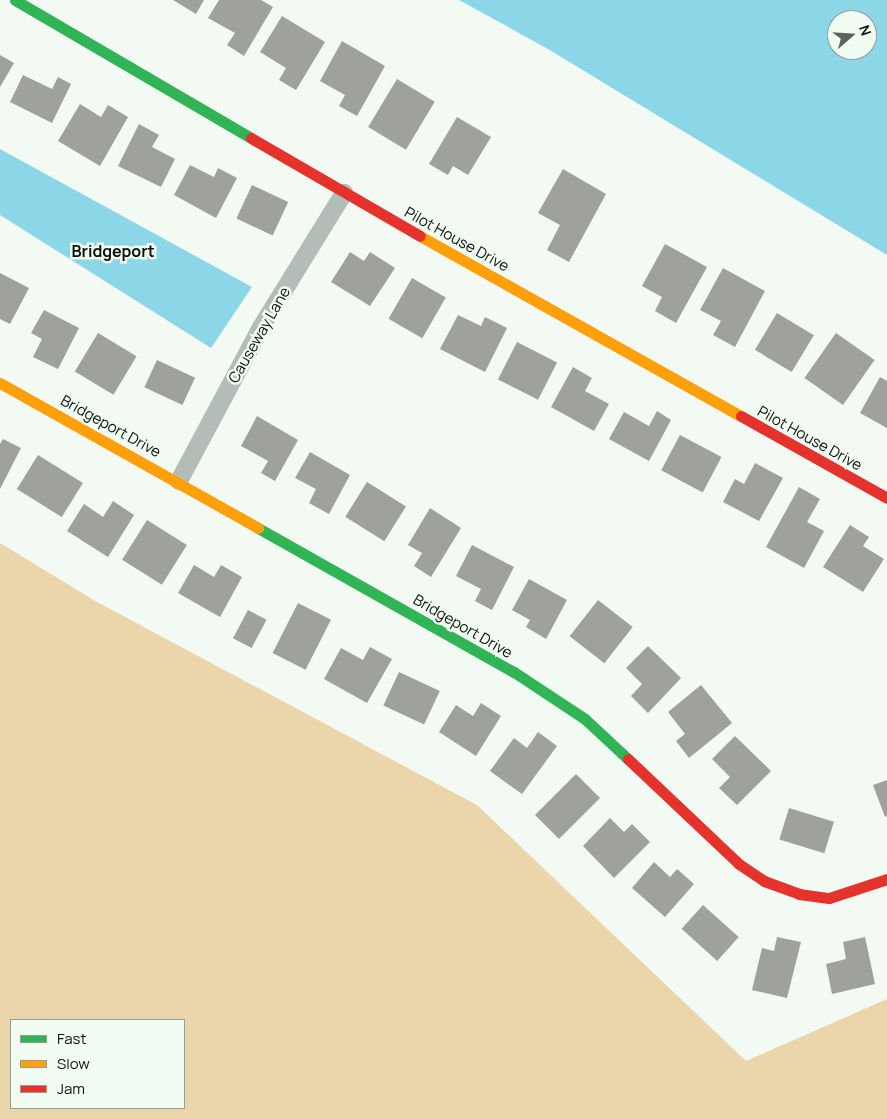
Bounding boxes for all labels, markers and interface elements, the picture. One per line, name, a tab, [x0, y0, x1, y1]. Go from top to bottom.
north arrow	[827, 10, 877, 60]
text: N	[855, 22, 876, 38]
street label: Pilot House Drive	[402, 203, 512, 275]
district label: Bridgeport	[71, 241, 155, 261]
street label: Causeway Lane	[224, 284, 294, 386]
street label: Bridgeport Drive	[58, 391, 164, 461]
street label: Pilot House Drive	[755, 402, 865, 474]
street label: Bridgeport Drive	[410, 590, 516, 662]
legend	[10, 1019, 185, 1109]
text: Fast	[57, 1028, 86, 1049]
text: Slow	[57, 1053, 90, 1074]
text: Jam	[57, 1078, 85, 1099]

